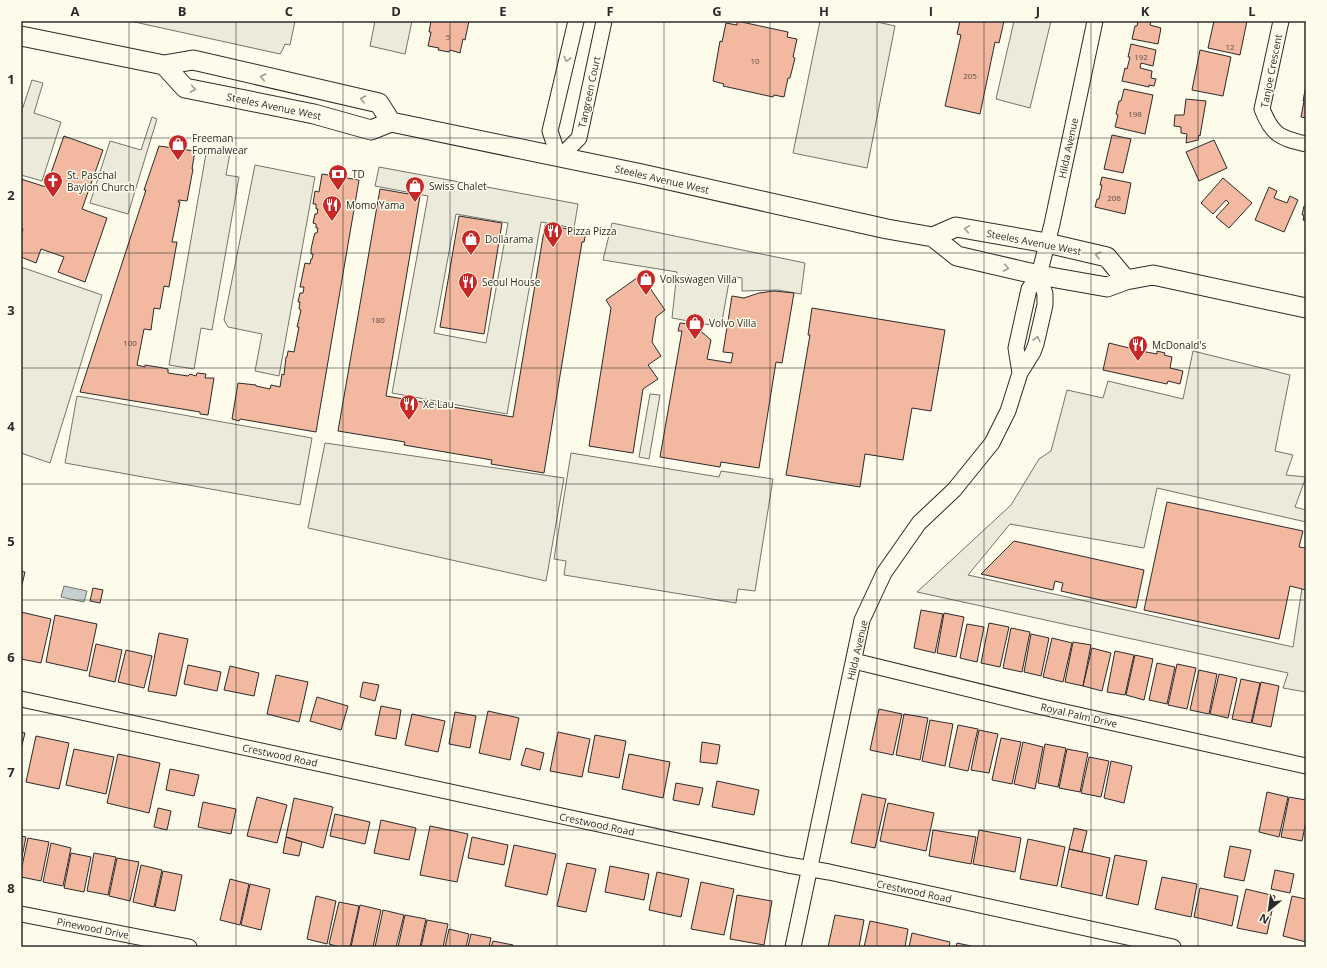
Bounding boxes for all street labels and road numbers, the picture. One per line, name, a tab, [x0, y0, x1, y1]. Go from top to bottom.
street label: Tanjoe Crescent	[1257, 33, 1285, 109]
street label: Tangreen Court	[575, 55, 604, 129]
street label: Steeles Avenue West	[225, 89, 323, 123]
street label: Hilda Avenue	[1055, 116, 1081, 180]
street label: Steeles Avenue West	[613, 161, 711, 197]
street label: Steeles Avenue West	[985, 226, 1083, 258]
street label: Hilda Avenue	[843, 618, 871, 682]
street label: Royal Palm Drive	[1039, 699, 1119, 731]
street label: Crestwood Road	[241, 740, 319, 770]
street label: Crestwood Road	[558, 809, 636, 839]
street label: Crestwood Road	[875, 876, 953, 906]
street label: Pinewood Drive	[56, 914, 131, 942]

